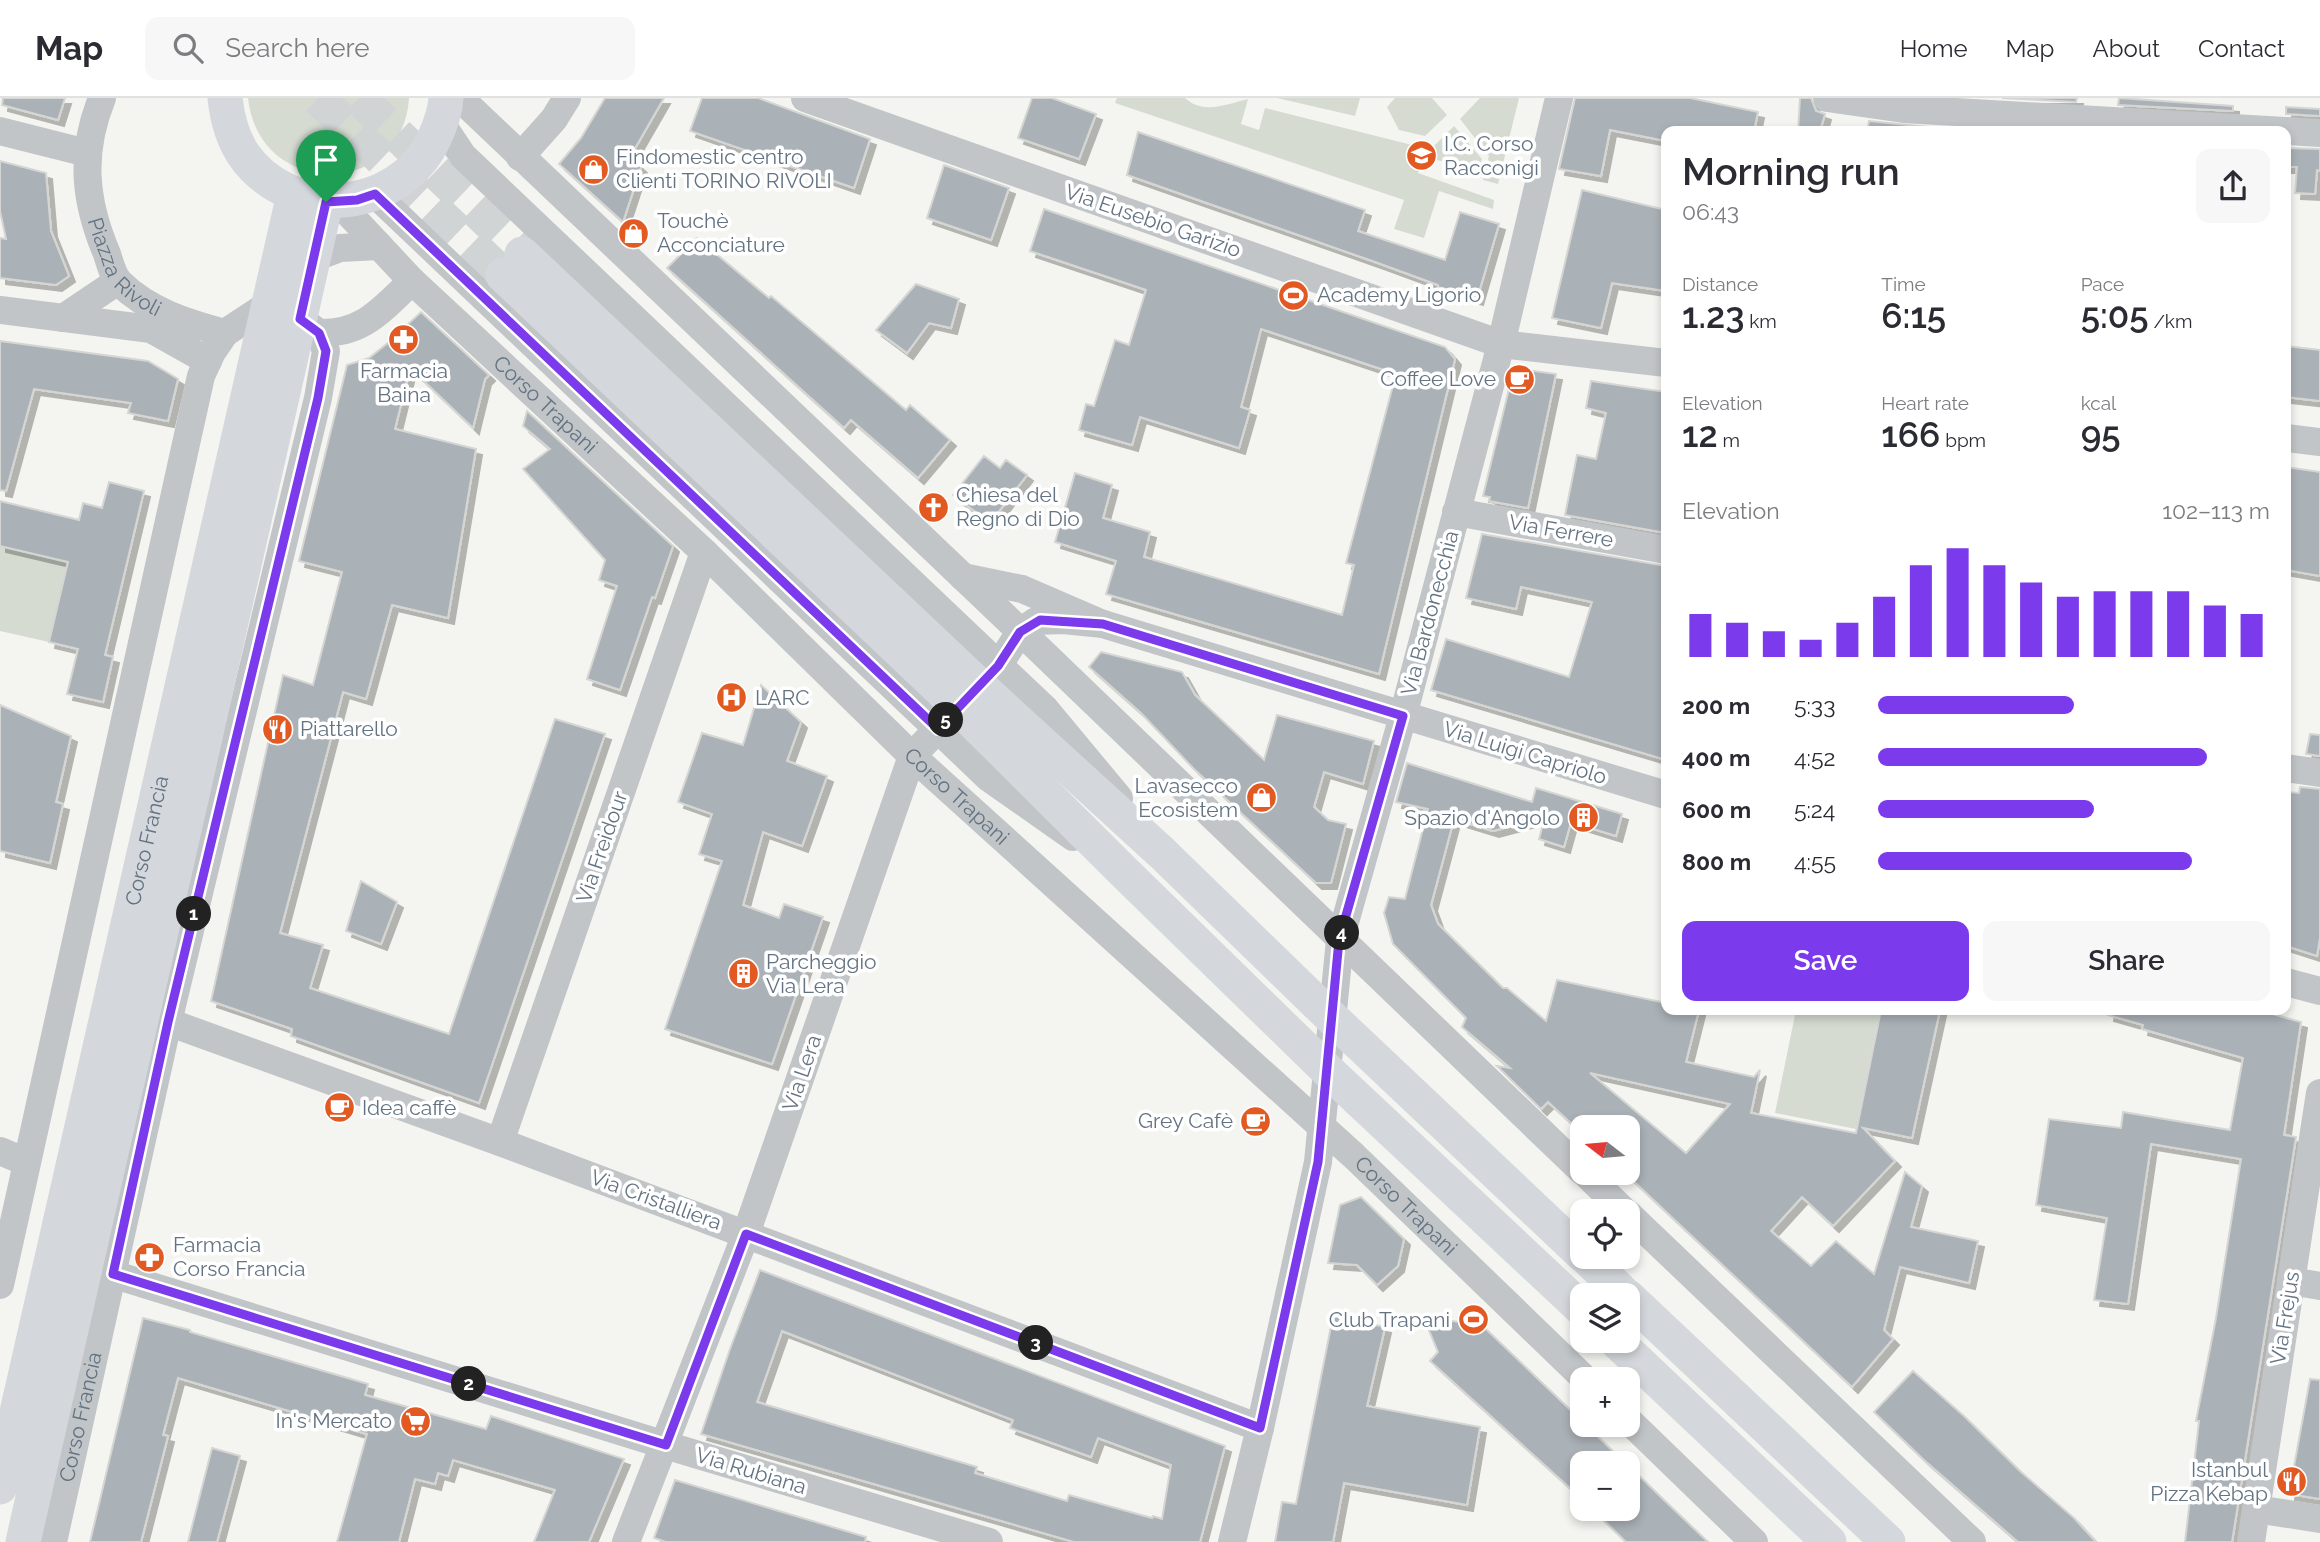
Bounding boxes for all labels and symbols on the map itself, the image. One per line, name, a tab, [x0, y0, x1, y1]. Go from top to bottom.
pin	[296, 130, 356, 202]
place label: I.C. Corso Racconigi	[1444, 131, 1539, 180]
school or university icon: I.C. Corso Racconigi	[1404, 139, 1438, 173]
place label: Findomestic centro Clienti TORINO RIVOLI	[616, 144, 832, 193]
shop icon: Findomestic centro Clienti TORINO RIVOLI	[576, 152, 610, 186]
street label: Via Eusebio Garizio	[1062, 179, 1244, 262]
place label: Touchè Acconciature	[657, 208, 785, 257]
street label: Piazza Rivoli	[83, 214, 166, 321]
shop icon: Touchè Acconciature	[617, 216, 651, 250]
sports icon: Academy Ligorio	[1277, 278, 1311, 312]
place label: Academy Ligorio	[1317, 282, 1481, 307]
pharmacy icon: Farmacia Baina	[387, 322, 421, 356]
street label: Corso Trapani	[488, 350, 603, 459]
place label: Farmacia Baina	[360, 358, 448, 407]
cafe icon: Coffee Love	[1502, 362, 1536, 396]
place label: Coffee Love	[1380, 366, 1496, 391]
place label: Chiesa del Regno di Dio	[956, 482, 1080, 531]
church icon: Chiesa del Regno di Dio	[916, 490, 950, 524]
street label: Via Ferrere	[1507, 509, 1615, 552]
street label: Via Bardonecchia	[1396, 528, 1464, 698]
hospital icon: LARC	[715, 681, 749, 715]
place label: LARC	[755, 685, 810, 710]
pin: 5	[928, 702, 964, 738]
restaurant icon: Piattarello	[260, 712, 294, 746]
place label: Piattarello	[300, 716, 398, 741]
street label: Via Luigi Capriolo	[1441, 716, 1610, 789]
street label: Corso Trapani	[899, 742, 1014, 850]
street label: Corso Francia	[120, 773, 173, 908]
place label: Lavasecco Ecosistem	[1134, 773, 1238, 822]
shop icon: Lavasecco Ecosistem	[1244, 781, 1278, 815]
street label: Via Freidour	[571, 787, 633, 906]
building icon: Spazio d'Angolo	[1566, 801, 1600, 835]
place label: Spazio d'Angolo	[1404, 805, 1560, 830]
pin: 1	[176, 896, 212, 932]
pin: 4	[1324, 916, 1360, 950]
place label: Parcheggio Via Lera	[766, 949, 877, 998]
building icon: Parcheggio Via Lera	[726, 957, 760, 991]
street label: Via Lera	[777, 1032, 826, 1114]
cafe icon: Idea caffè	[322, 1091, 356, 1125]
place label: Idea caffè	[362, 1095, 456, 1120]
cafe icon: Grey Cafè	[1239, 1104, 1273, 1138]
place label: Grey Cafè	[1138, 1108, 1233, 1133]
north arrow	[1570, 1115, 1640, 1185]
street label: Corso Trapani	[1350, 1151, 1462, 1261]
street label: Via Cristalliera	[587, 1164, 725, 1235]
place label: Farmacia Corso Francia	[173, 1232, 305, 1281]
pharmacy icon: Farmacia Corso Francia	[133, 1240, 167, 1274]
street label: Via Frejus	[2265, 1270, 2304, 1366]
sports icon: Club Trapani	[1456, 1303, 1490, 1337]
place label: Club Trapani	[1329, 1307, 1450, 1332]
pin: 3	[1018, 1326, 1054, 1360]
street label: Corso Francia	[54, 1350, 107, 1484]
pin: 2	[452, 1366, 486, 1402]
supermarket icon: In's Mercato	[398, 1404, 432, 1438]
place label: In's Mercato	[275, 1408, 392, 1433]
street label: Via Rubiana	[693, 1442, 809, 1499]
place label: Istanbul Pizza Kebap	[2150, 1457, 2268, 1506]
restaurant icon: Istanbul Pizza Kebap	[2274, 1465, 2308, 1499]

